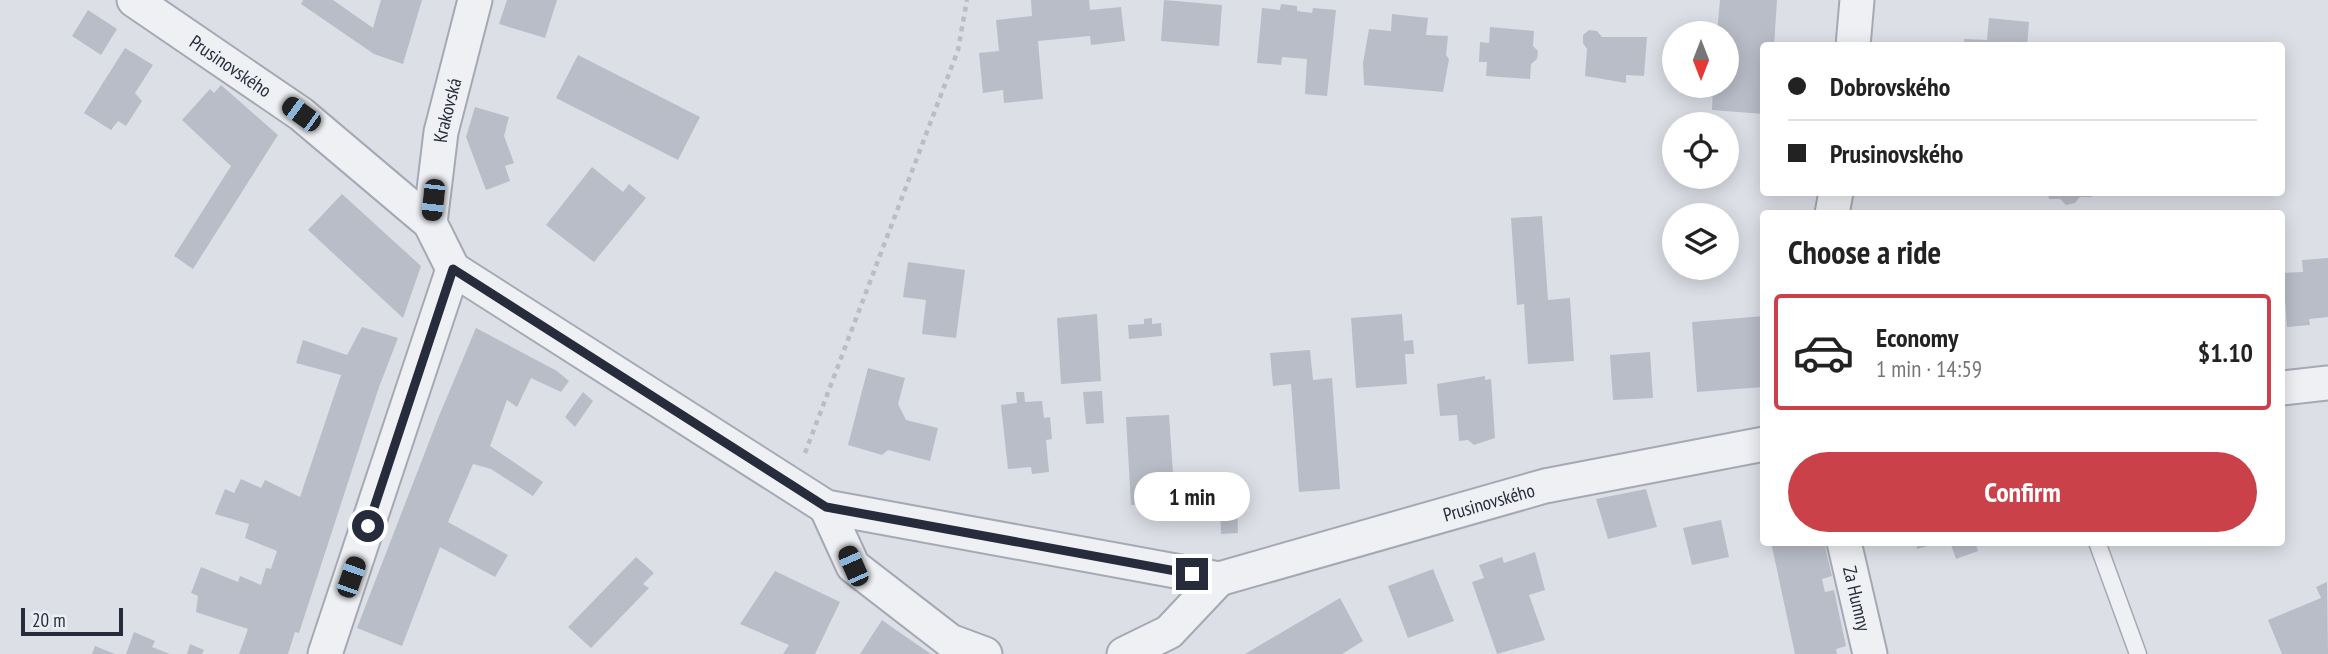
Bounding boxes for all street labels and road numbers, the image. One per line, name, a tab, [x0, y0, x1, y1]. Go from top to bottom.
street label: Prusinovského	[185, 30, 276, 102]
street label: Krakovská	[428, 76, 466, 144]
street label: Prusinovského	[1440, 478, 1537, 526]
street label: Za Humny	[1838, 564, 1876, 634]

